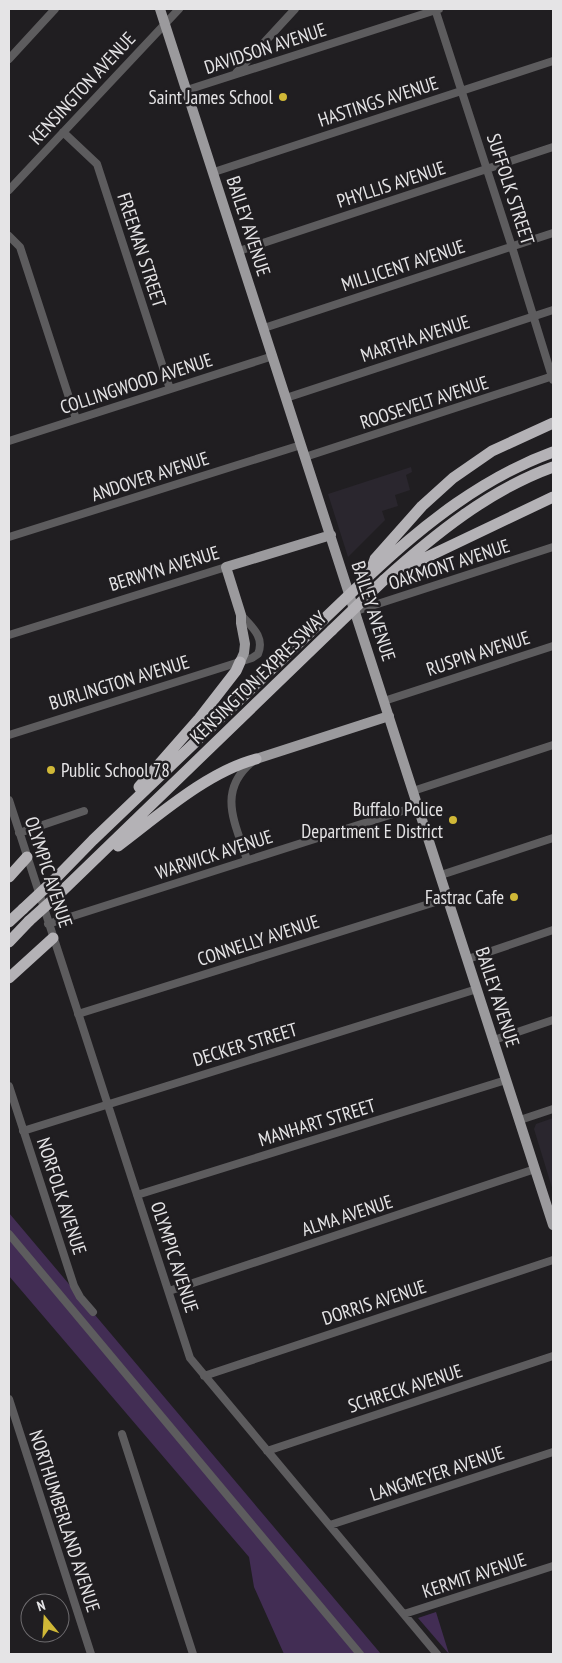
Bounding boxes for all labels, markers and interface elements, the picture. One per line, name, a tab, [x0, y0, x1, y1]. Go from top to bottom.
street label: DAVIDSON AVENUE	[201, 17, 329, 79]
street label: KENSINGTON AVENUE	[24, 27, 140, 149]
street label: HASTINGS AVENUE	[315, 70, 441, 132]
place label: Saint James School	[149, 85, 274, 109]
marker: Saint James School	[277, 91, 289, 103]
street label: SUFFOLK STREET	[482, 130, 540, 248]
street label: PHYLLIS AVENUE	[334, 155, 448, 213]
street label: BAILEY AVENUE	[222, 173, 276, 279]
street label: FREEMAN STREET	[112, 190, 172, 311]
street label: MILLICENT AVENUE	[338, 234, 468, 296]
street label: MARTHA AVENUE	[357, 309, 473, 367]
street label: COLLINGWOOD AVENUE	[57, 347, 215, 419]
street label: ROOSEVELT AVENUE	[357, 370, 491, 434]
street label: ANDOVER AVENUE	[88, 446, 212, 506]
street label: OAKMONT AVENUE	[385, 533, 513, 595]
street label: BERWYN AVENUE	[106, 540, 222, 596]
street label: BAILEY AVENUE	[347, 558, 401, 664]
street label: KENSINGTON EXPRESSWAY	[185, 605, 332, 748]
street label: RUSPIN AVENUE	[423, 625, 533, 681]
street label: BURLINGTON AVENUE	[46, 649, 192, 715]
place label: Public School 78	[61, 758, 170, 782]
marker: Public School 78	[45, 764, 57, 776]
place label: Buffalo Police Department E District	[301, 797, 444, 843]
street label: OLYMPIC AVENUE	[20, 813, 78, 931]
marker: Buffalo Police Department E District	[447, 814, 459, 826]
street label: WARWICK AVENUE	[152, 824, 276, 884]
place label: Fastrac Cafe	[425, 885, 504, 909]
marker: Fastrac Cafe	[508, 891, 520, 903]
street label: CONNELLY AVENUE	[194, 909, 322, 971]
street label: BAILEY AVENUE	[471, 944, 525, 1050]
street label: DECKER STREET	[190, 1017, 301, 1071]
street label: MANHART STREET	[256, 1093, 379, 1151]
street label: NORFOLK AVENUE	[32, 1134, 92, 1258]
street label: ALMA AVENUE	[298, 1189, 396, 1241]
street label: OLYMPIC AVENUE	[146, 1198, 204, 1316]
street label: DORRIS AVENUE	[319, 1274, 429, 1330]
street label: SCHRECK AVENUE	[345, 1358, 465, 1418]
street label: NORTHUMBERLAND AVENUE	[25, 1427, 105, 1615]
street label: LANGMEYER AVENUE	[367, 1440, 507, 1506]
street label: KERMIT AVENUE	[419, 1547, 529, 1603]
north arrow	[20, 1593, 70, 1643]

